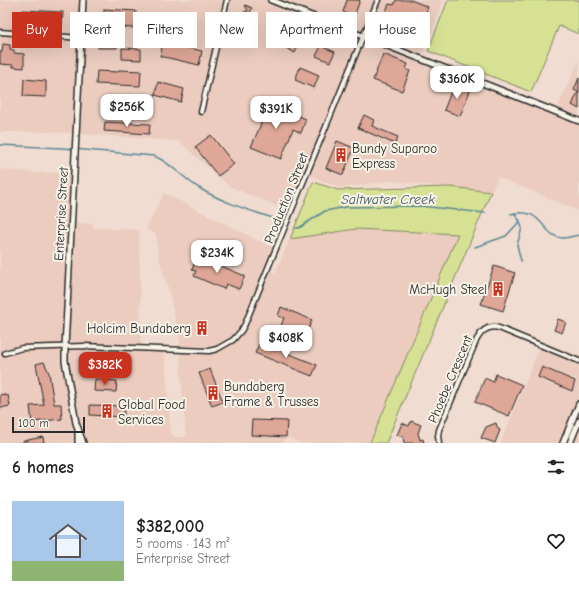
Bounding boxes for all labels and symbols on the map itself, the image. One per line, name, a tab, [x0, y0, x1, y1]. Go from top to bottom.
pin: $360K	[429, 66, 485, 100]
pin: $256K	[99, 94, 155, 128]
pin: $391K	[248, 96, 304, 130]
place label: Bundy Suparoo Express	[352, 141, 437, 171]
building icon: Bundy Suparoo Express	[333, 147, 349, 163]
street label: Production Street	[261, 149, 312, 246]
street label: Enterprise Street	[51, 165, 71, 261]
water label: Saltwater Creek	[341, 191, 435, 208]
pin: $234K	[189, 240, 245, 274]
building icon: McHugh Steel	[490, 281, 506, 297]
place label: McHugh Steel	[409, 282, 487, 297]
building icon: Holcim Bundaberg	[194, 320, 210, 336]
place label: Holcim Bundaberg	[87, 321, 191, 336]
pin: $408K	[258, 325, 314, 359]
street label: Phoebe Crescent	[425, 332, 476, 425]
pin: $382K	[77, 352, 133, 386]
place label: Bundaberg Frame & Trusses	[224, 379, 319, 409]
building icon: Bundaberg Frame & Trusses	[205, 385, 221, 401]
place label: Global Food Services	[118, 397, 185, 427]
building icon: Global Food Services	[99, 403, 115, 419]
scale bar	[12, 415, 85, 434]

